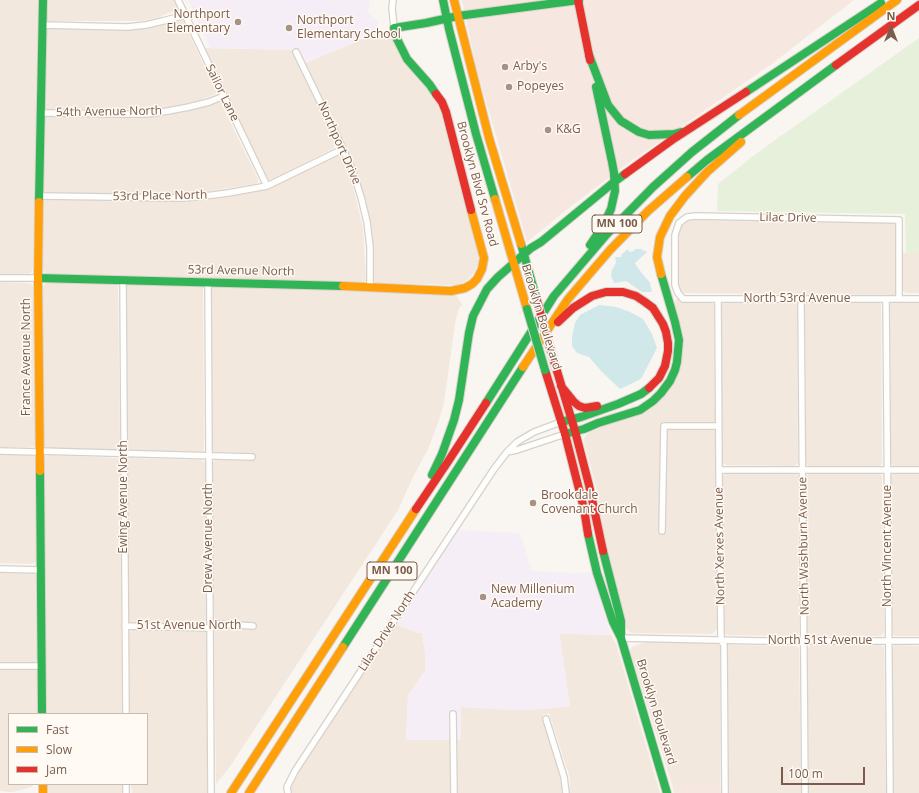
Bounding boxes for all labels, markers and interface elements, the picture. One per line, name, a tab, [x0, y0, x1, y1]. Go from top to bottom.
place label: Northport Elementary	[166, 8, 230, 36]
north arrow	[871, 8, 911, 48]
text: N	[887, 8, 895, 23]
place label: Northport Elementary School	[297, 14, 401, 42]
marker: Northport Elementary	[233, 17, 243, 27]
marker: Northport Elementary School	[284, 23, 294, 33]
place label: Arby's	[513, 60, 547, 74]
street label: Sailor Lane	[202, 62, 242, 124]
marker: Arby's	[500, 62, 510, 72]
place label: Popeyes	[517, 80, 564, 94]
marker: Popeyes	[504, 82, 514, 92]
street label: Northport Drive	[314, 99, 364, 187]
street label: 54th Avenue North	[56, 104, 162, 120]
street label: Brooklyn Blvd Srv Road	[453, 120, 501, 248]
place label: K&G	[556, 123, 581, 137]
marker: K&G	[543, 125, 553, 135]
street label: 53rd Place North	[113, 188, 207, 204]
street label: Lilac Drive	[759, 210, 817, 226]
road number: MN 100	[592, 215, 642, 233]
street label: Brooklyn Boulevard	[518, 262, 564, 372]
street label: 53rd Avenue North	[187, 263, 295, 279]
street label: North 53rd Avenue	[744, 292, 850, 306]
street label: France Avenue North	[20, 298, 34, 416]
street label: Ewing Avenue North	[117, 440, 131, 554]
street label: North Washburn Avenue	[796, 477, 812, 615]
street label: Drew Avenue North	[202, 483, 216, 593]
street label: North Vincent Avenue	[881, 485, 895, 607]
street label: North Xerxes Avenue	[712, 487, 728, 605]
place label: Brookdale Covenant Church	[541, 489, 638, 517]
marker: Brookdale Covenant Church	[528, 498, 538, 508]
road number: MN 100	[367, 562, 417, 580]
place label: New Millenium Academy	[491, 583, 575, 611]
street label: Lilac Drive North	[356, 588, 418, 674]
marker: New Millenium Academy	[478, 592, 488, 602]
street label: 51st Avenue North	[137, 619, 241, 633]
street label: North 51st Avenue	[768, 634, 872, 648]
street label: Brooklyn Boulevard	[633, 657, 679, 767]
legend	[8, 713, 148, 785]
text: Fast	[46, 721, 69, 738]
text: Slow	[46, 741, 72, 758]
scale bar	[783, 759, 867, 785]
text: Jam	[46, 761, 67, 778]
text: 100 m	[788, 765, 823, 782]

